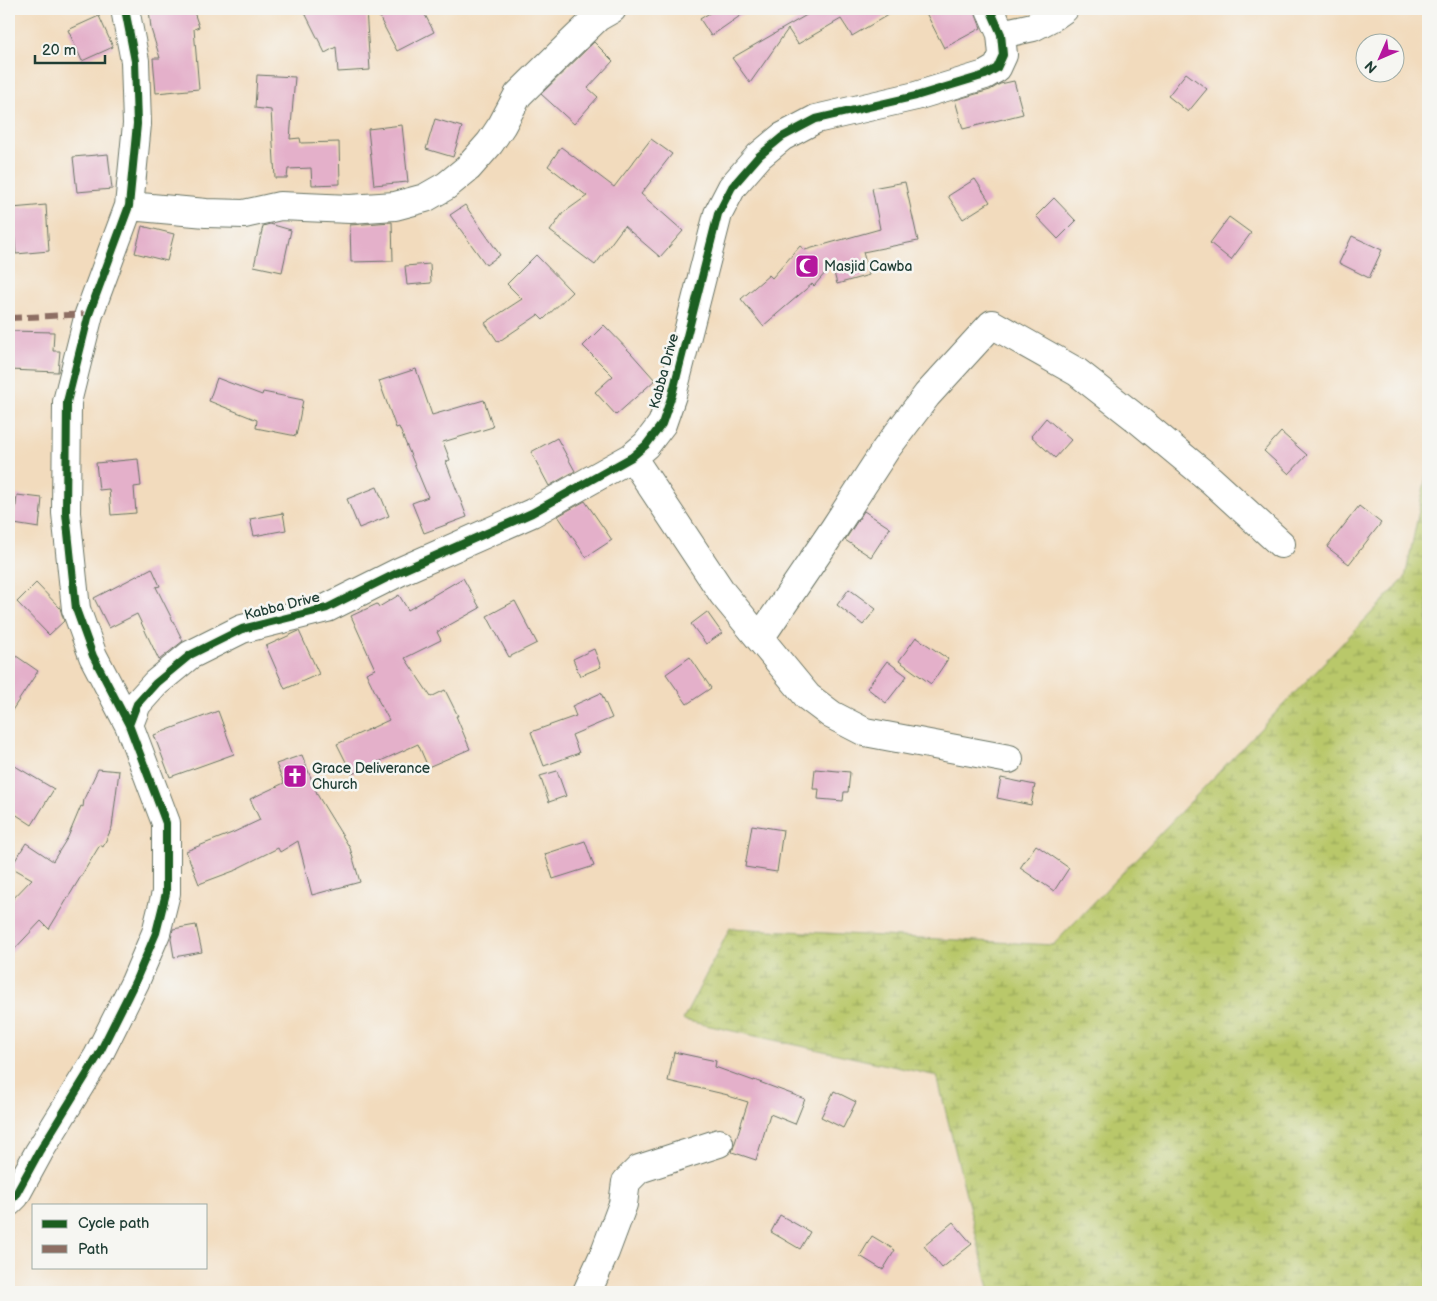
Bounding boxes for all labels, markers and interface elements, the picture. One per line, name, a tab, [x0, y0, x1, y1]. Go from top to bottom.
scale bar	[35, 32, 105, 64]
north arrow	[1354, 32, 1404, 82]
text: 20 m	[42, 41, 76, 60]
text: N	[1361, 57, 1381, 77]
mosque icon: Masjid Cawba	[794, 253, 820, 279]
place label: Masjid Cawba	[824, 258, 912, 275]
street label: Kabba Drive	[646, 332, 682, 410]
street label: Kabba Drive	[242, 588, 322, 624]
place label: Grace Deliverance Church	[312, 760, 430, 793]
church icon: Grace Deliverance Church	[282, 763, 308, 789]
legend	[32, 1204, 208, 1268]
text: Cycle path	[78, 1214, 149, 1233]
text: Path	[78, 1240, 108, 1259]

